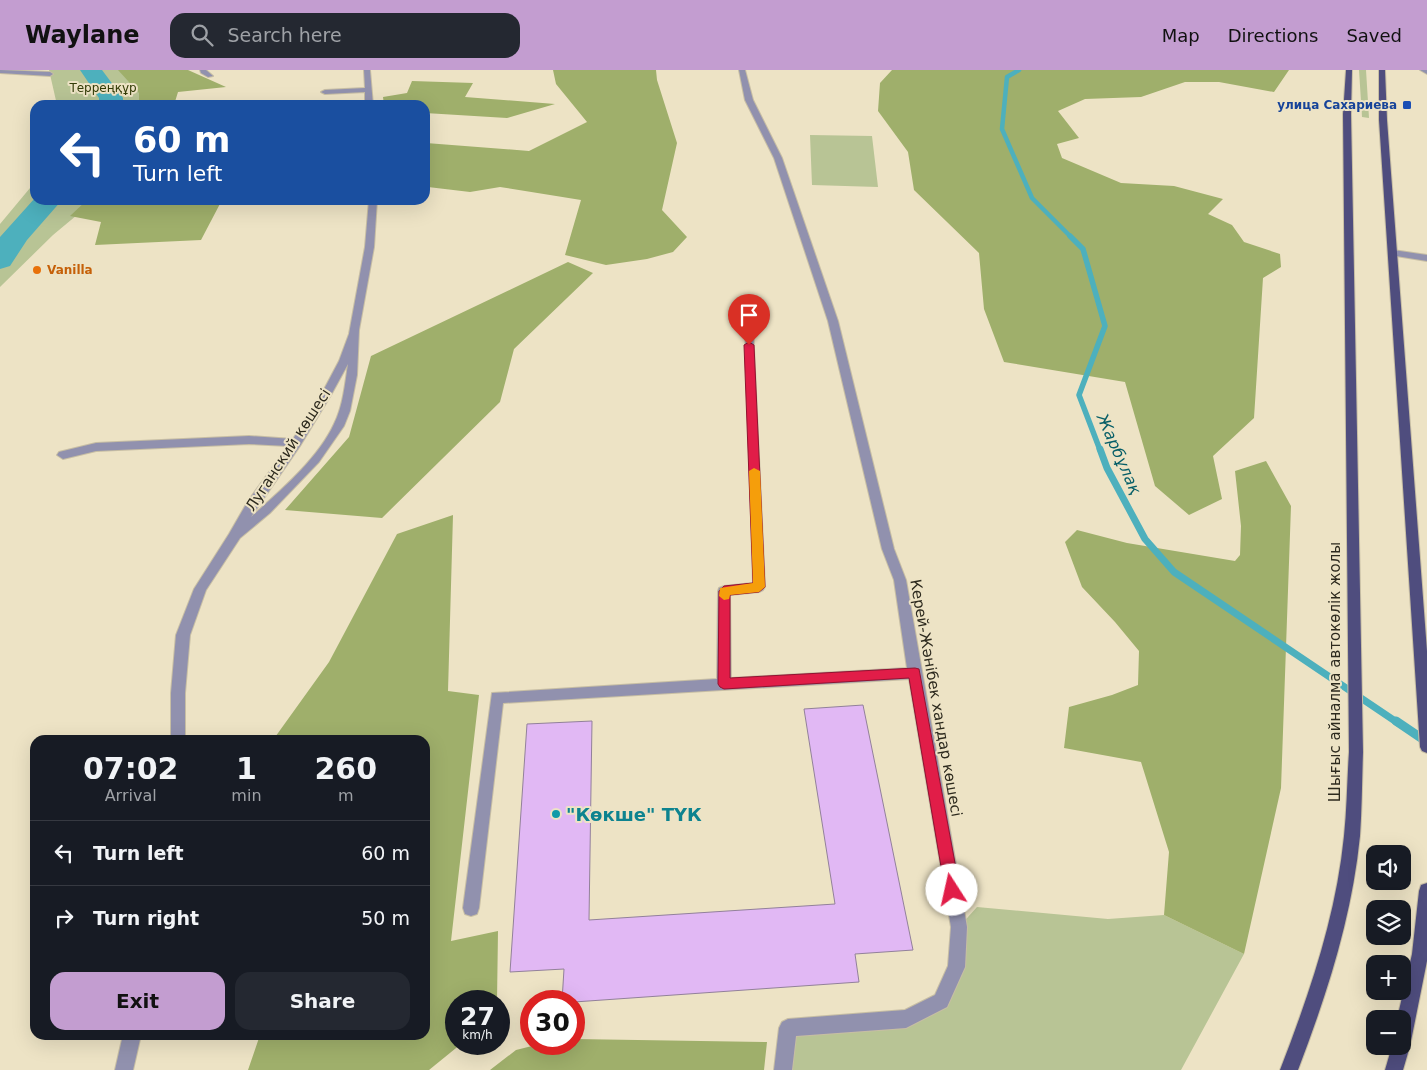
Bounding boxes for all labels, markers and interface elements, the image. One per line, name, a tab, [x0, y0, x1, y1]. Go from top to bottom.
search box	[170, 13, 520, 58]
text: Waylane	[25, 21, 140, 49]
icon: search	[188, 21, 216, 49]
text: Search here	[228, 24, 342, 46]
text: Map	[1162, 25, 1200, 46]
text: Directions	[1228, 25, 1318, 46]
text: Saved	[1346, 25, 1402, 46]
park label: Терреңқұр	[68, 81, 137, 95]
place label: улица Сахариева	[1277, 98, 1397, 112]
marker: улица Сахариева	[1401, 99, 1413, 111]
icon: left	[50, 120, 115, 185]
text: 60 m	[133, 120, 230, 160]
text: Turn left	[133, 161, 222, 186]
place label: Vanilla	[47, 263, 93, 277]
marker: Vanilla	[31, 264, 43, 276]
pin	[728, 294, 770, 345]
icon: arrive	[735, 301, 763, 329]
street label: Луганский көшесі	[242, 385, 334, 515]
water label: Жарбұлақ	[1092, 410, 1145, 498]
street label: Шығыс айналма автокөлік жолы	[1326, 542, 1344, 802]
street label: Керей-Жәнібек хандар көшесі	[906, 578, 966, 818]
text: 07:02	[83, 751, 178, 786]
text: 1	[236, 751, 257, 786]
text: 260	[314, 751, 377, 786]
text: Arrival	[105, 786, 157, 805]
text: min	[231, 786, 262, 805]
text: m	[338, 786, 354, 805]
place label: "Көкше" ТҮК	[566, 804, 702, 825]
marker: "Көкше" ТҮК	[550, 808, 562, 820]
icon: left	[50, 839, 78, 867]
text: Turn left	[93, 842, 184, 864]
text: 60 m	[361, 842, 410, 864]
map controls	[1366, 845, 1411, 1055]
button: sound	[1366, 845, 1411, 890]
position arrow	[925, 863, 977, 915]
button: layers	[1366, 900, 1411, 945]
icon: right	[50, 904, 78, 932]
text: Turn right	[93, 907, 199, 929]
text: 50 m	[361, 907, 410, 929]
button: +	[1366, 955, 1411, 1000]
button: Exit	[50, 972, 225, 1030]
button: Share	[235, 972, 410, 1030]
speed limit sign: 30	[520, 990, 585, 1055]
text: 27	[460, 1002, 495, 1031]
button: −	[1366, 1010, 1411, 1055]
text: km/h	[462, 1028, 493, 1042]

